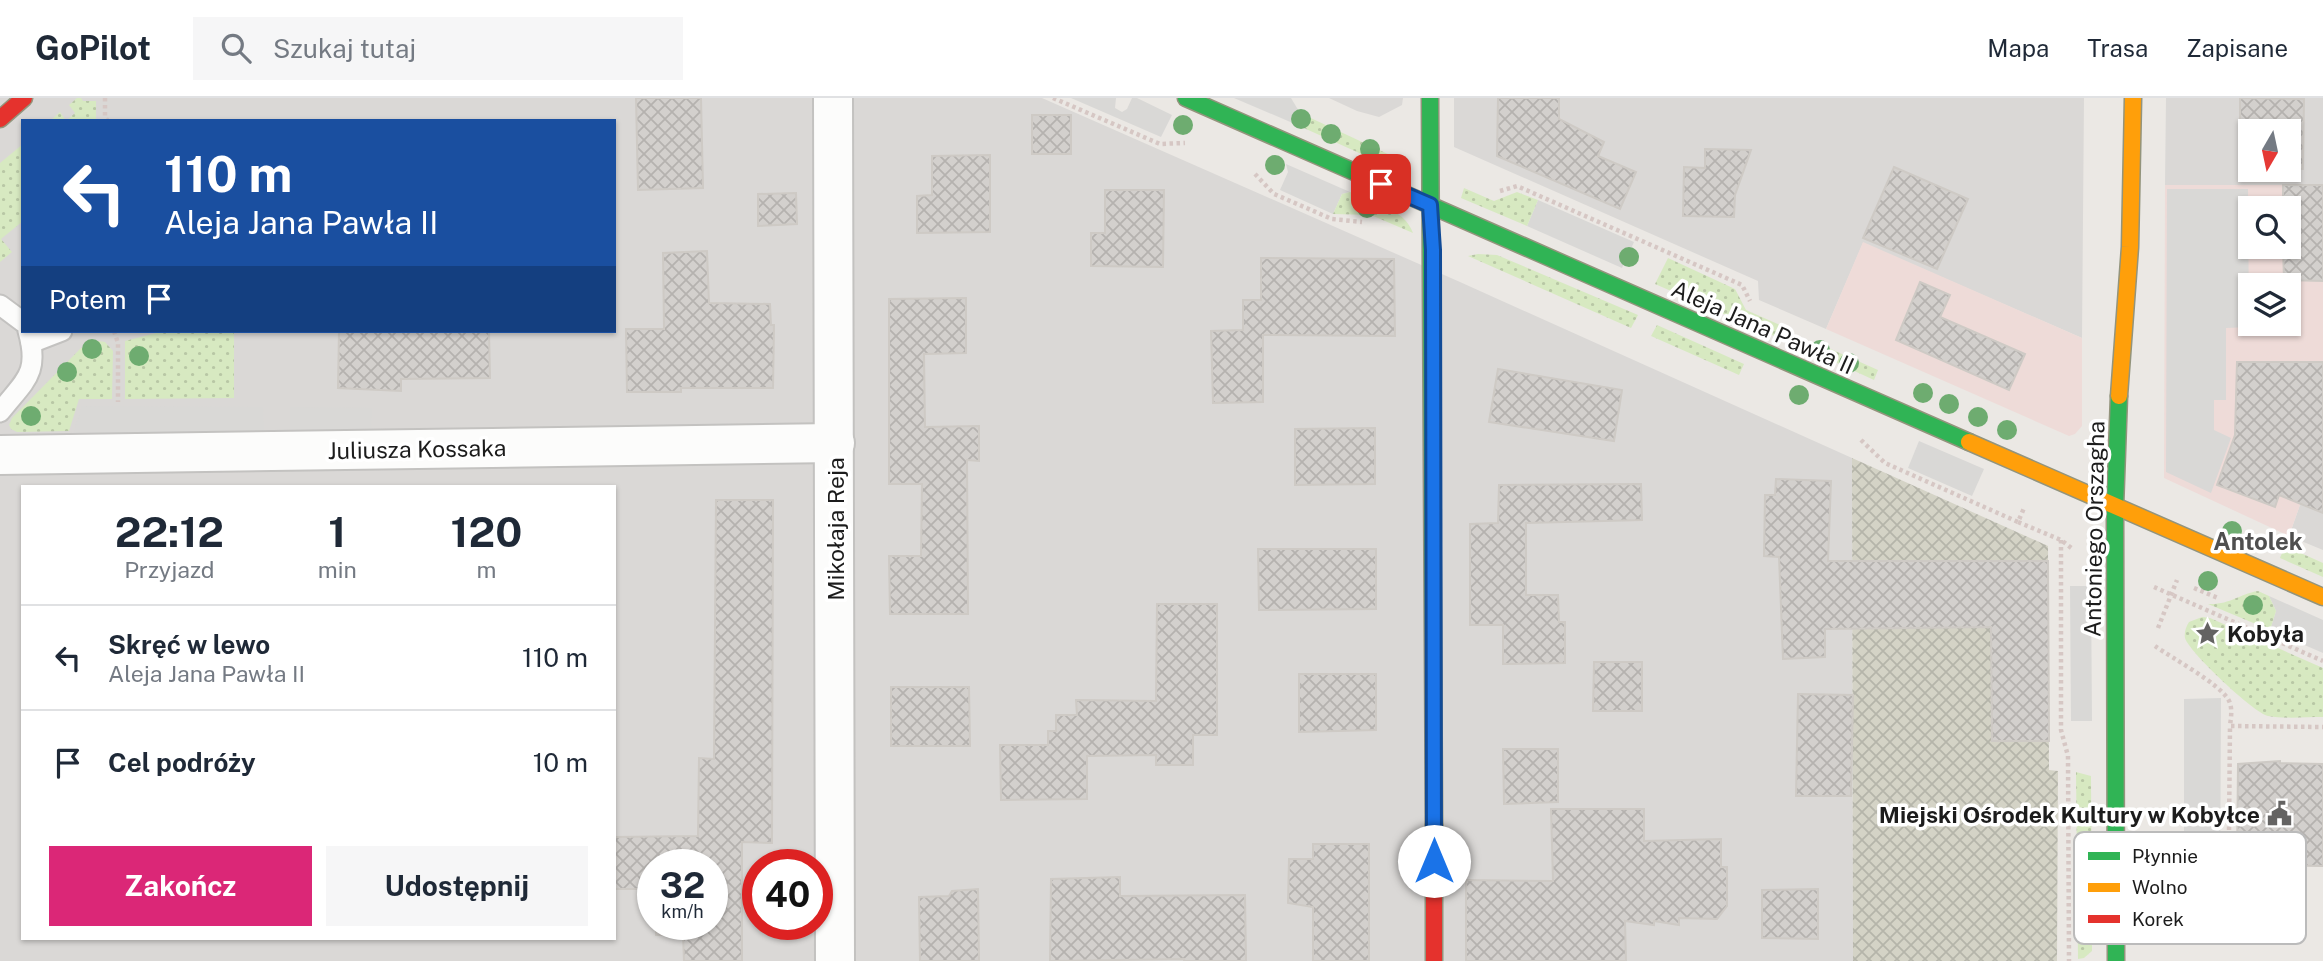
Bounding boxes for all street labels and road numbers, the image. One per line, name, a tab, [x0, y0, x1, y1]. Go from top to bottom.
street label: Aleja Jana Pawła II	[1667, 275, 1859, 379]
street label: Antoniego Orszagha	[2079, 421, 2109, 637]
street label: Juliusza Kossaka	[327, 434, 507, 464]
street label: Mikołaja Reja	[822, 457, 849, 601]

